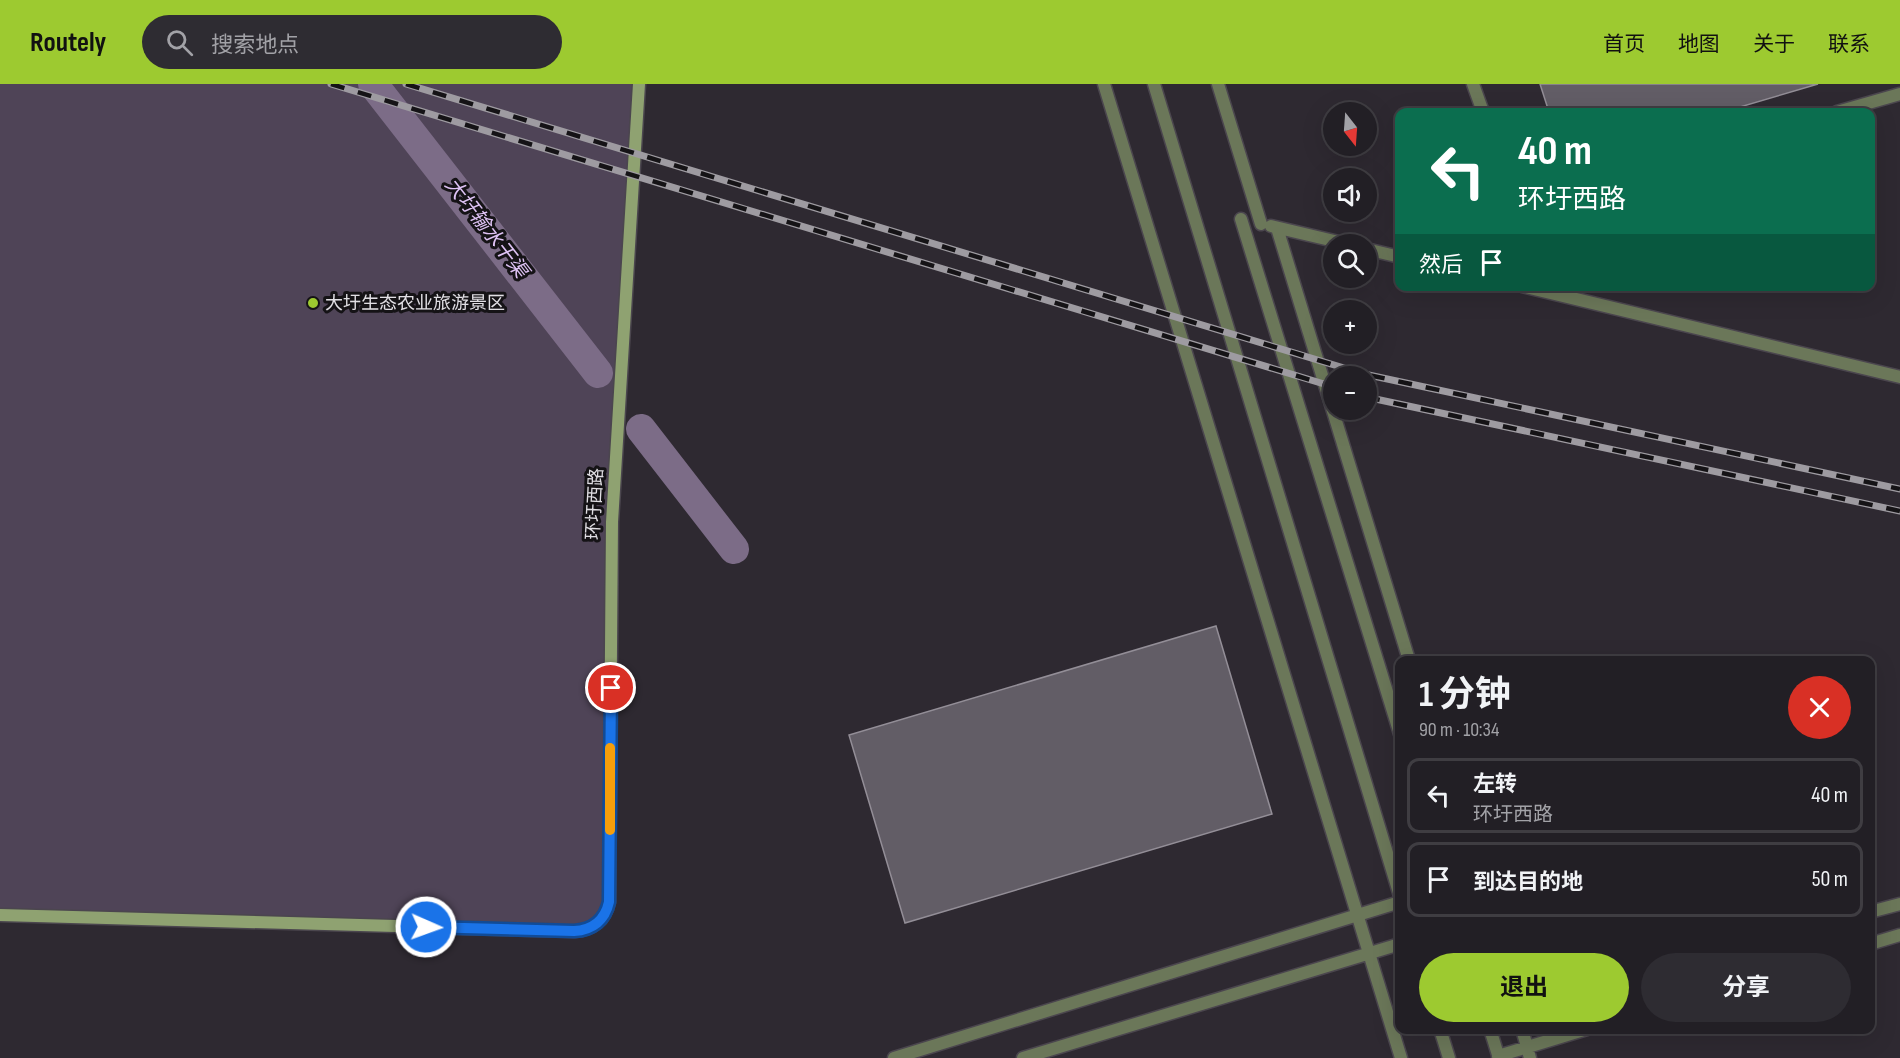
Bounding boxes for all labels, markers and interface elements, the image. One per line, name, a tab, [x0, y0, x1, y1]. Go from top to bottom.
search box	[142, 15, 562, 69]
text: Routely	[30, 26, 106, 59]
icon: search	[163, 26, 196, 59]
text: 搜索地点	[211, 32, 299, 59]
text: 首页	[1603, 32, 1645, 57]
text: 地图	[1678, 32, 1720, 57]
text: 关于	[1753, 32, 1795, 57]
text: 联系	[1828, 32, 1870, 57]
north arrow	[1323, 102, 1377, 156]
map controls	[1323, 102, 1377, 420]
text: 40 m	[1518, 126, 1592, 177]
icon: left	[1419, 132, 1497, 210]
button: sound	[1323, 168, 1377, 222]
water label: 大圩输水干渠	[440, 173, 534, 285]
text: 环圩西路	[1518, 184, 1626, 216]
button: search	[1323, 234, 1377, 288]
icon: arrive	[1475, 246, 1508, 279]
text: 然后	[1419, 252, 1463, 279]
place label: 大圩生态农业旅游景区	[325, 293, 505, 314]
marker: 大圩生态农业旅游景区	[306, 296, 320, 310]
button: +	[1323, 300, 1377, 354]
button: −	[1323, 366, 1377, 420]
street label: 环圩西路	[583, 467, 607, 541]
pin	[585, 662, 636, 713]
icon: arrive	[594, 671, 627, 704]
text: 1 分钟	[1419, 674, 1511, 717]
button: close	[1788, 676, 1851, 739]
text: 90 m · 10:34	[1419, 718, 1499, 742]
text: 左转	[1473, 771, 1517, 798]
icon: left	[1422, 779, 1455, 812]
text: 40 m	[1811, 782, 1848, 809]
text: 环圩西路	[1473, 803, 1553, 827]
icon: arrive	[1422, 863, 1455, 896]
text: 50 m	[1812, 866, 1848, 893]
text: 到达目的地	[1473, 869, 1583, 896]
position arrow	[394, 895, 458, 959]
button: 退出	[1419, 953, 1629, 1022]
button: 分享	[1641, 953, 1851, 1022]

